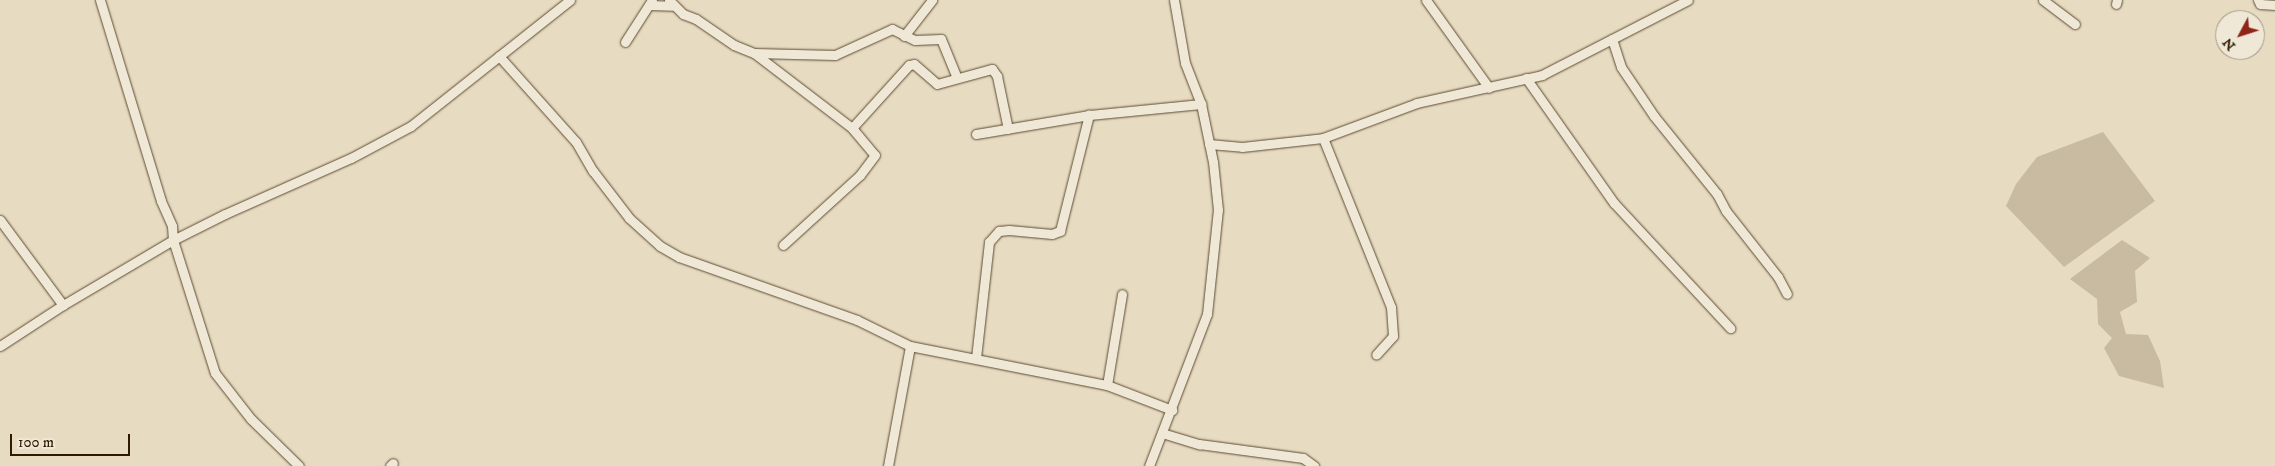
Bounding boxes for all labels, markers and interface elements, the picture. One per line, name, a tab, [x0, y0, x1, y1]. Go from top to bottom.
north arrow	[2215, 10, 2265, 60]
text: N	[2219, 34, 2240, 54]
scale bar	[12, 424, 132, 456]
text: 100 m	[18, 433, 54, 452]

